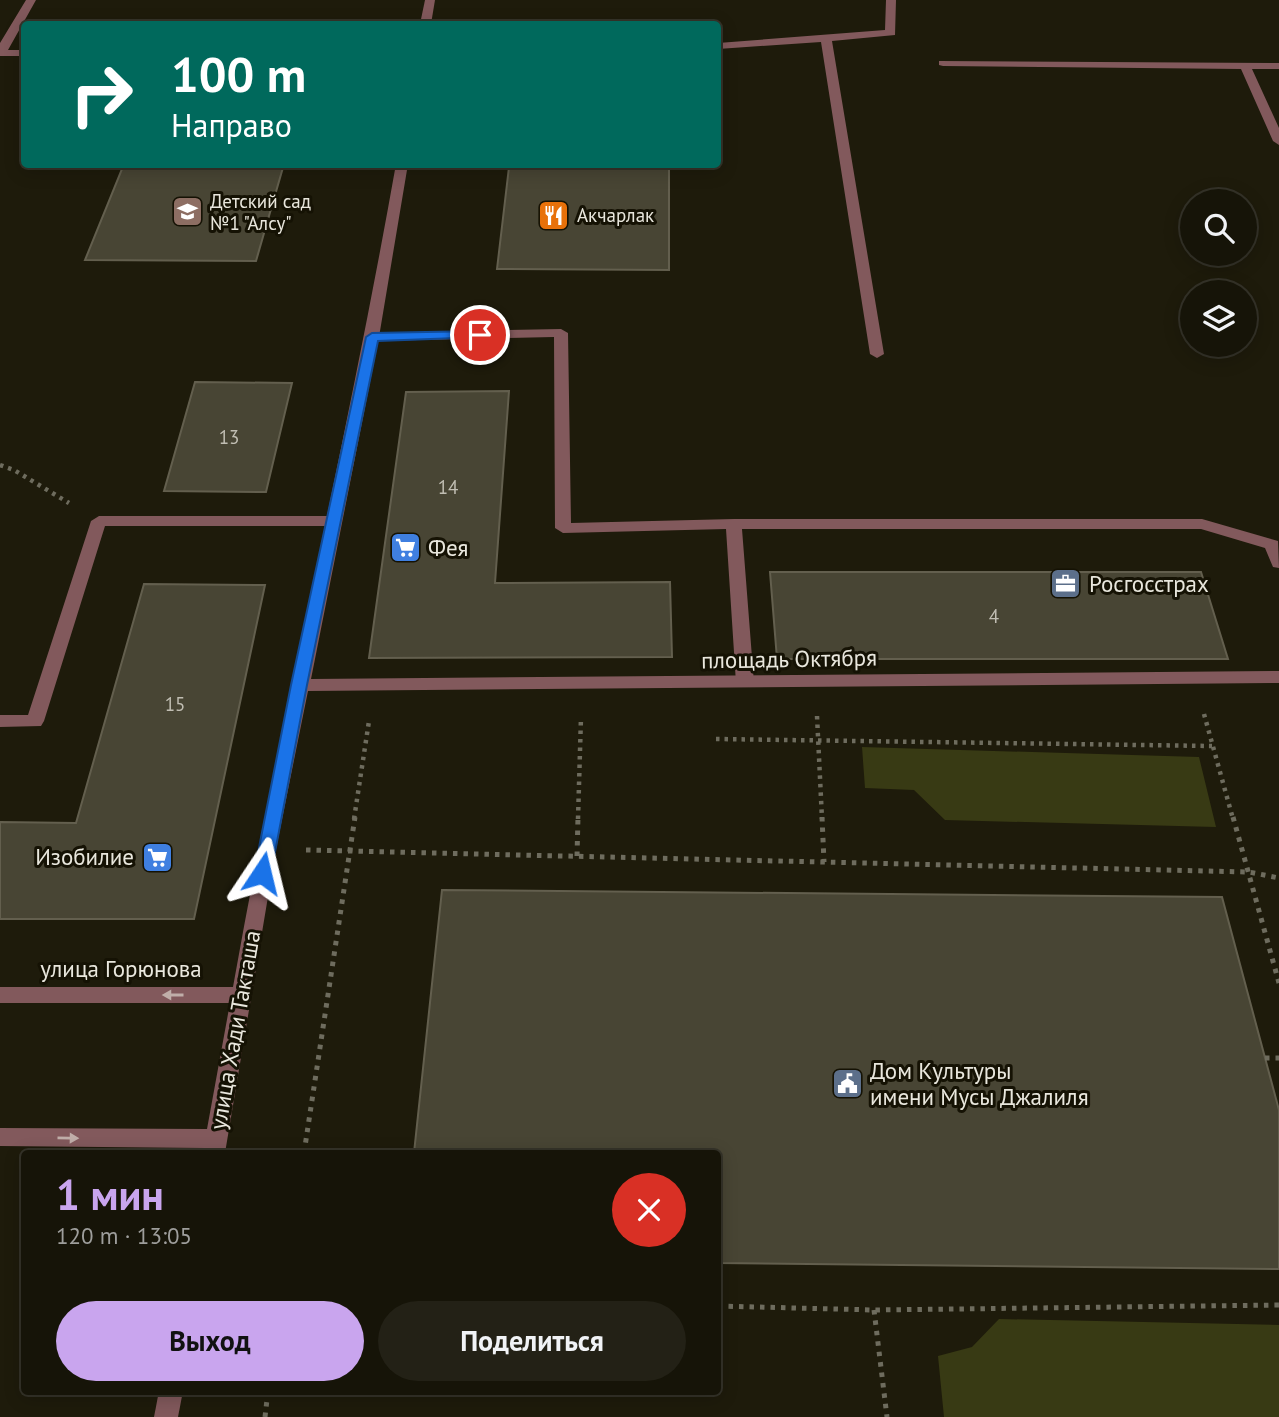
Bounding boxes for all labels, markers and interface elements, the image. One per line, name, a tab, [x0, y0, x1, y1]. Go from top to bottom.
text: 100 m	[171, 42, 306, 106]
icon: right	[56, 49, 147, 140]
text: Направо	[171, 104, 292, 146]
place label: Детский сад №1 "Алсу"	[210, 189, 311, 235]
map controls	[1180, 189, 1257, 357]
button: search	[1180, 189, 1257, 266]
school or university icon: Детский сад №1 "Алсу"	[170, 195, 204, 229]
restaurant icon: Акчарлак	[537, 198, 571, 232]
place label: Акчарлак	[577, 203, 654, 227]
button: layers	[1180, 280, 1257, 357]
pin	[450, 305, 510, 365]
icon: arrive	[461, 316, 499, 354]
house number: 13	[219, 425, 239, 449]
house number: 14	[438, 475, 458, 499]
supermarket icon: Фея	[388, 531, 422, 565]
place label: Фея	[428, 533, 469, 562]
office icon: Росгосстрах	[1049, 567, 1083, 601]
place label: Росгосстрах	[1089, 569, 1209, 598]
house number: 4	[989, 604, 999, 628]
street label: площадь Октября	[701, 642, 877, 675]
house number: 15	[165, 692, 185, 716]
position arrow	[225, 836, 299, 910]
supermarket icon: Изобилие	[140, 840, 174, 874]
place label: Изобилие	[35, 842, 134, 871]
street label: улица Хади Такташа	[203, 928, 266, 1132]
street label: улица Горюнова	[40, 954, 202, 983]
one-way arrow	[162, 989, 184, 1001]
place label: Дом Культуры имени Мусы Джалиля	[870, 1056, 1089, 1111]
public building icon: Дом Культуры имени Мусы Джалиля	[830, 1067, 864, 1101]
one-way arrow	[57, 1132, 79, 1143]
text: 1 мин	[56, 1167, 164, 1222]
button: close	[612, 1173, 686, 1247]
text: 120 m · 13:05	[56, 1221, 192, 1250]
button: Выход	[56, 1301, 364, 1381]
button: Поделиться	[378, 1301, 686, 1381]

